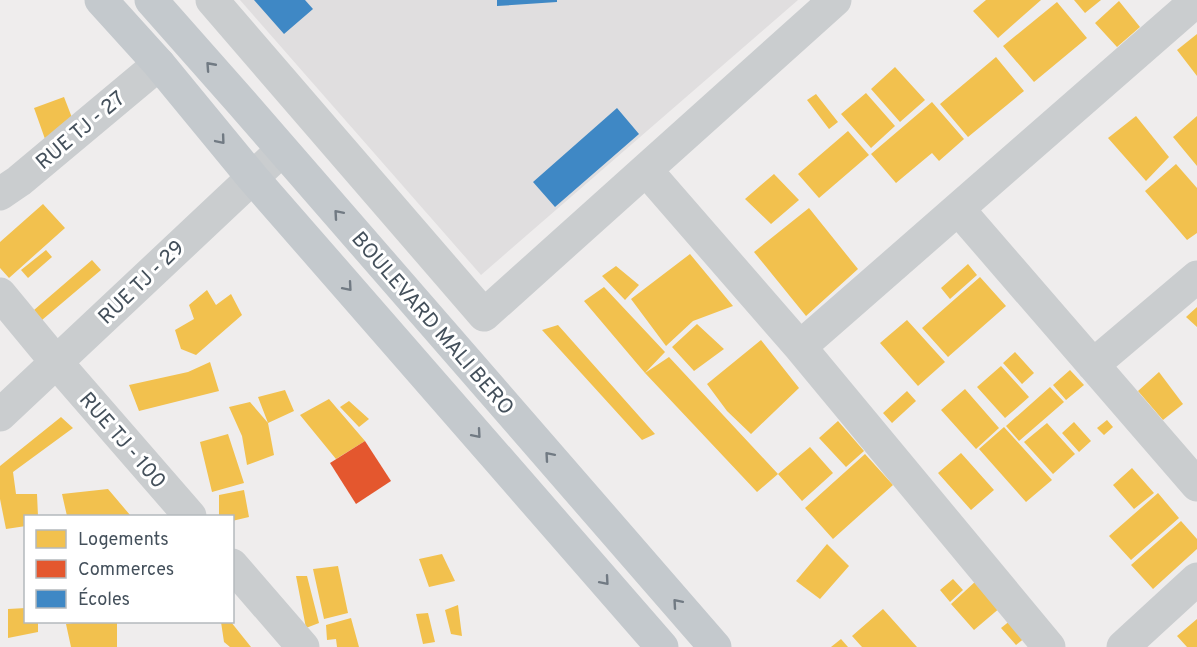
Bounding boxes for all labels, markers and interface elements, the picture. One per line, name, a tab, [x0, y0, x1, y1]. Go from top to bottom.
one-way arrow	[206, 63, 217, 73]
street label: RUE TJ - 27	[31, 86, 131, 176]
one-way arrow	[214, 133, 225, 144]
one-way arrow	[334, 210, 345, 221]
street label: BOULEVARD MALI BERO	[345, 227, 519, 421]
street label: RUE TJ - 29	[93, 235, 191, 331]
one-way arrow	[341, 280, 352, 291]
street label: RUE TJ - 100	[72, 387, 171, 495]
one-way arrow	[469, 427, 480, 438]
one-way arrow	[545, 452, 556, 463]
legend	[24, 515, 234, 623]
text: Logements	[78, 529, 169, 552]
text: Commerces	[78, 559, 174, 582]
one-way arrow	[598, 574, 609, 585]
text: Écoles	[78, 587, 130, 612]
one-way arrow	[673, 599, 684, 610]

